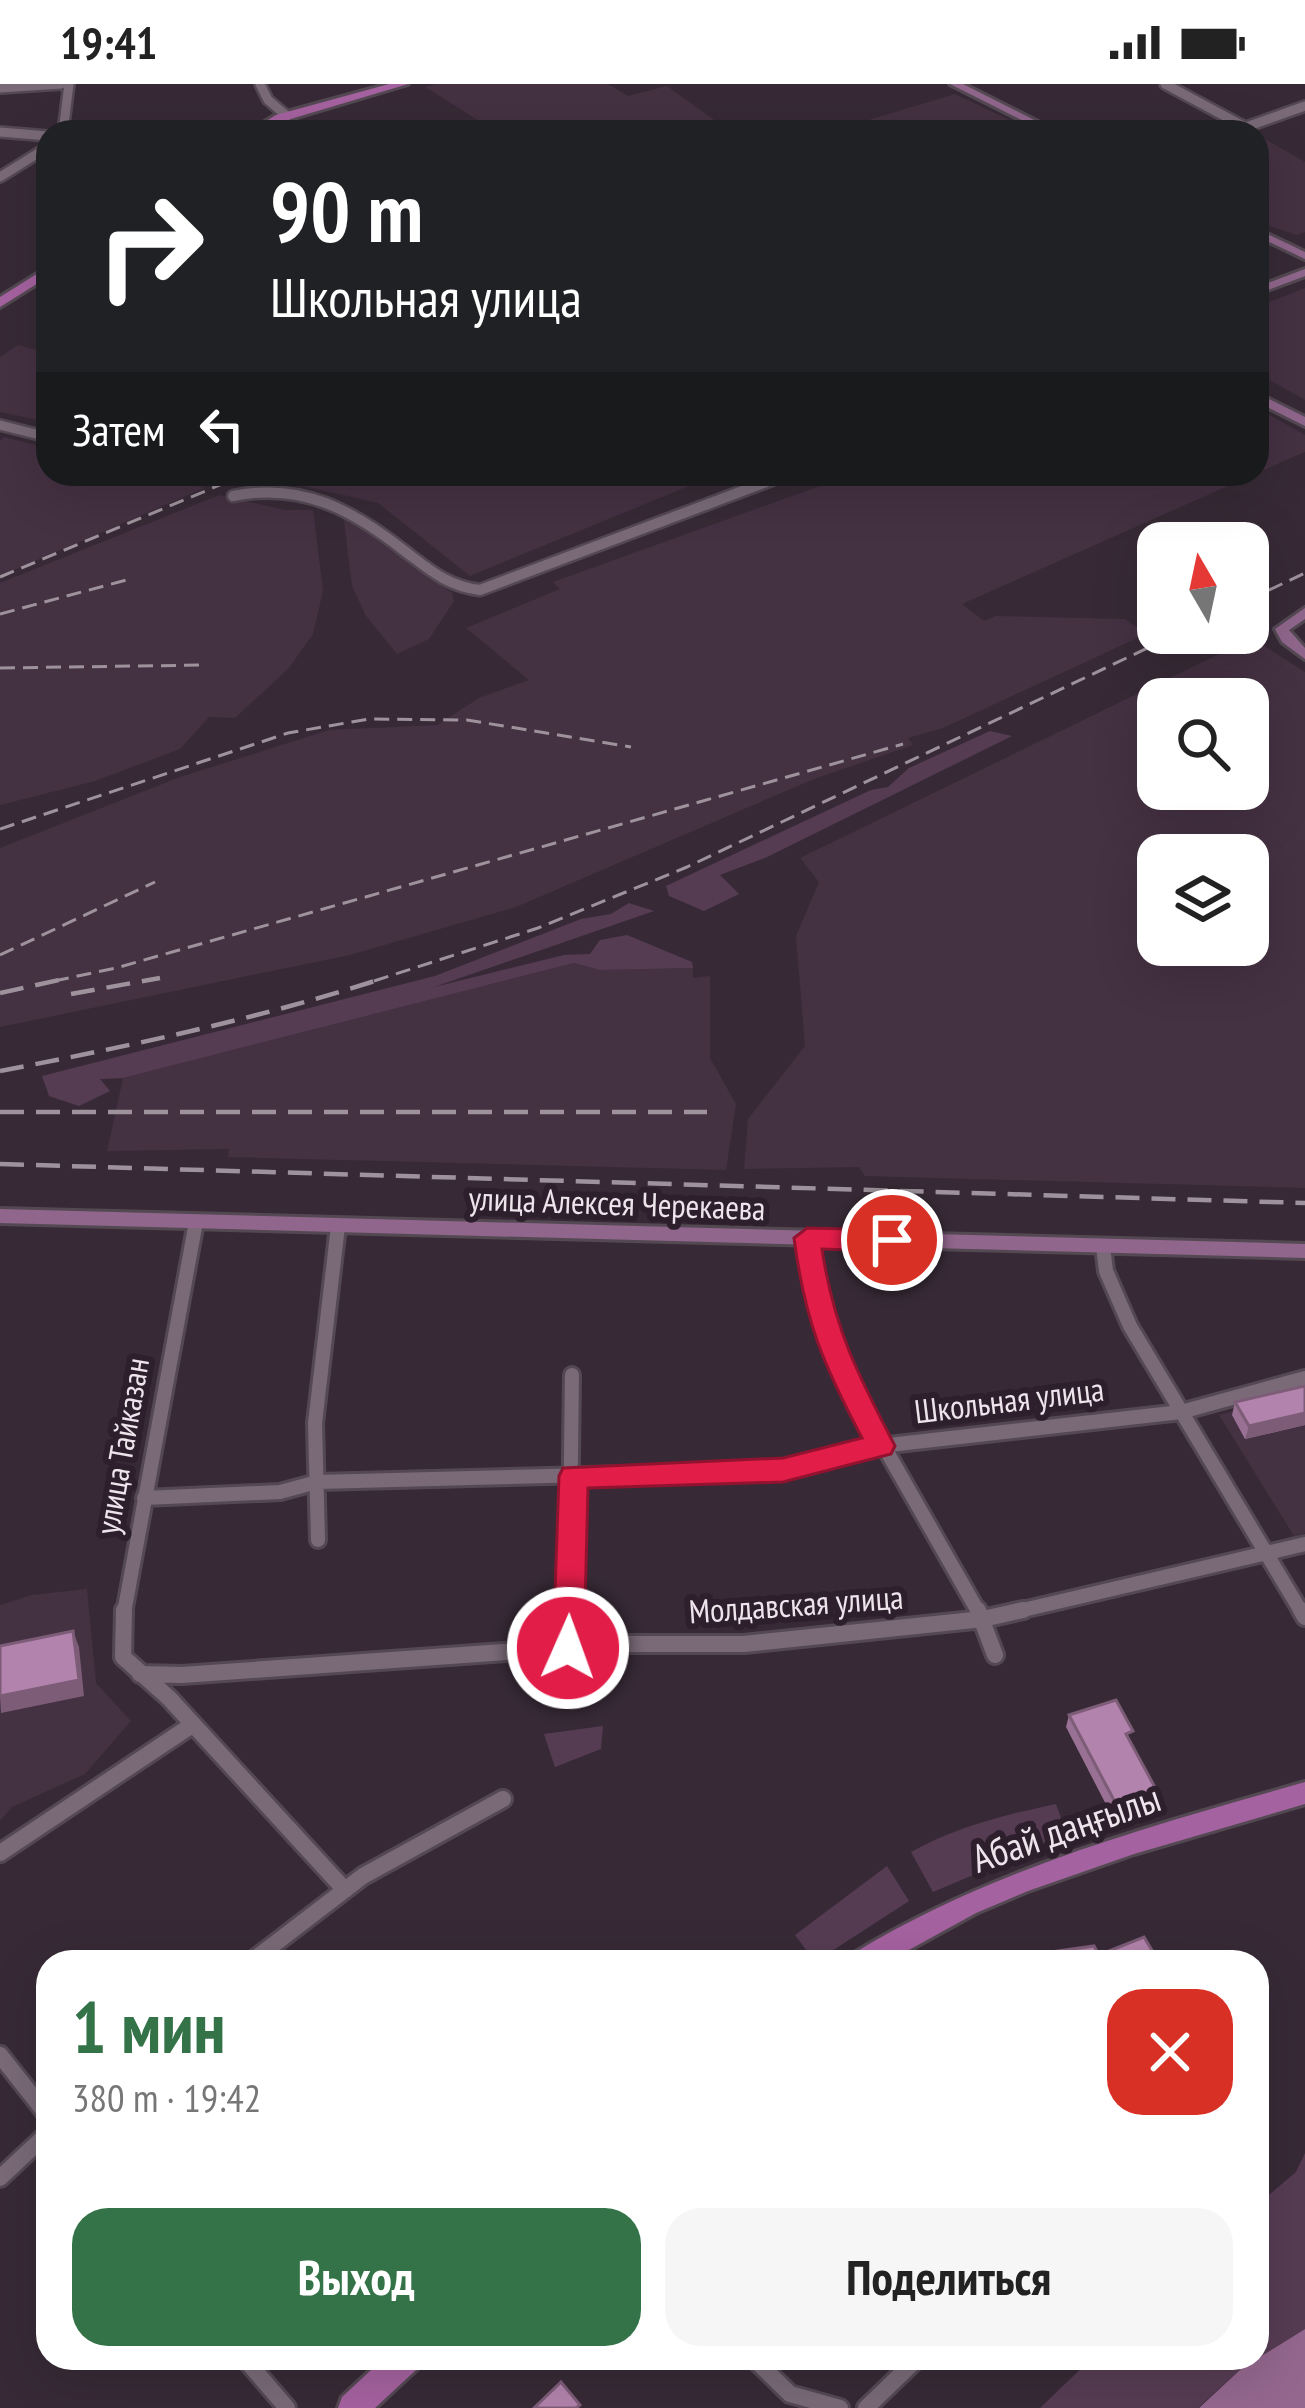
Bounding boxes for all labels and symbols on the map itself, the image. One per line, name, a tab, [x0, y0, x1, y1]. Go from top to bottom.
north arrow	[1137, 522, 1269, 654]
street label: улица Алексея Черекаева	[468, 1176, 766, 1229]
pin	[841, 1189, 943, 1291]
street label: улица Тайказан	[85, 1354, 158, 1537]
street label: Школьная улица	[912, 1367, 1106, 1432]
street label: Молдавская улица	[687, 1575, 905, 1632]
position arrow	[505, 1585, 631, 1711]
street label: Абай даңғылы	[965, 1771, 1167, 1884]

